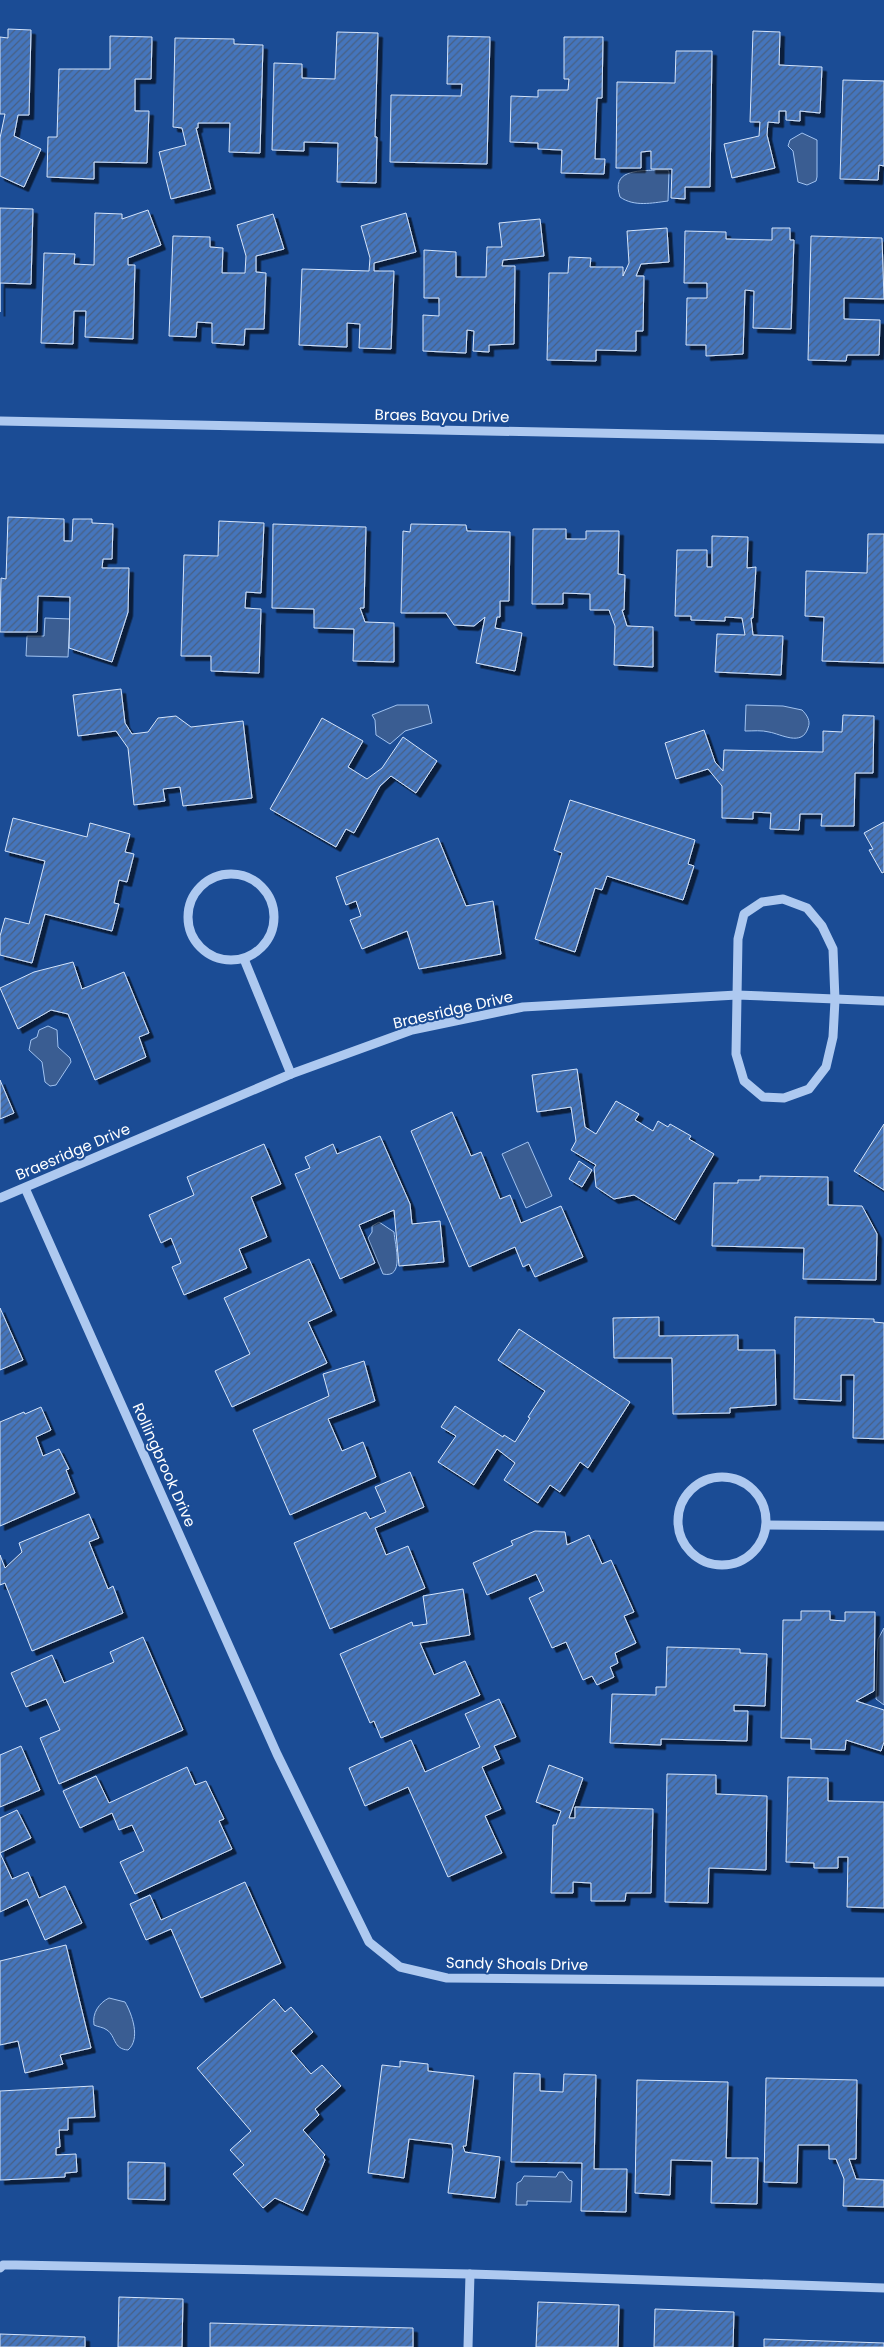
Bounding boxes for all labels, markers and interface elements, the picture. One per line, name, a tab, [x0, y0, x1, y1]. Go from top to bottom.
street label: Braes Bayou Drive	[375, 404, 510, 427]
street label: Braesridge Drive	[391, 985, 515, 1034]
street label: Braesridge Drive	[12, 1118, 133, 1185]
street label: Rollingbrook Drive	[128, 1399, 201, 1530]
street label: Sandy Shoals Drive	[446, 1952, 588, 1975]

